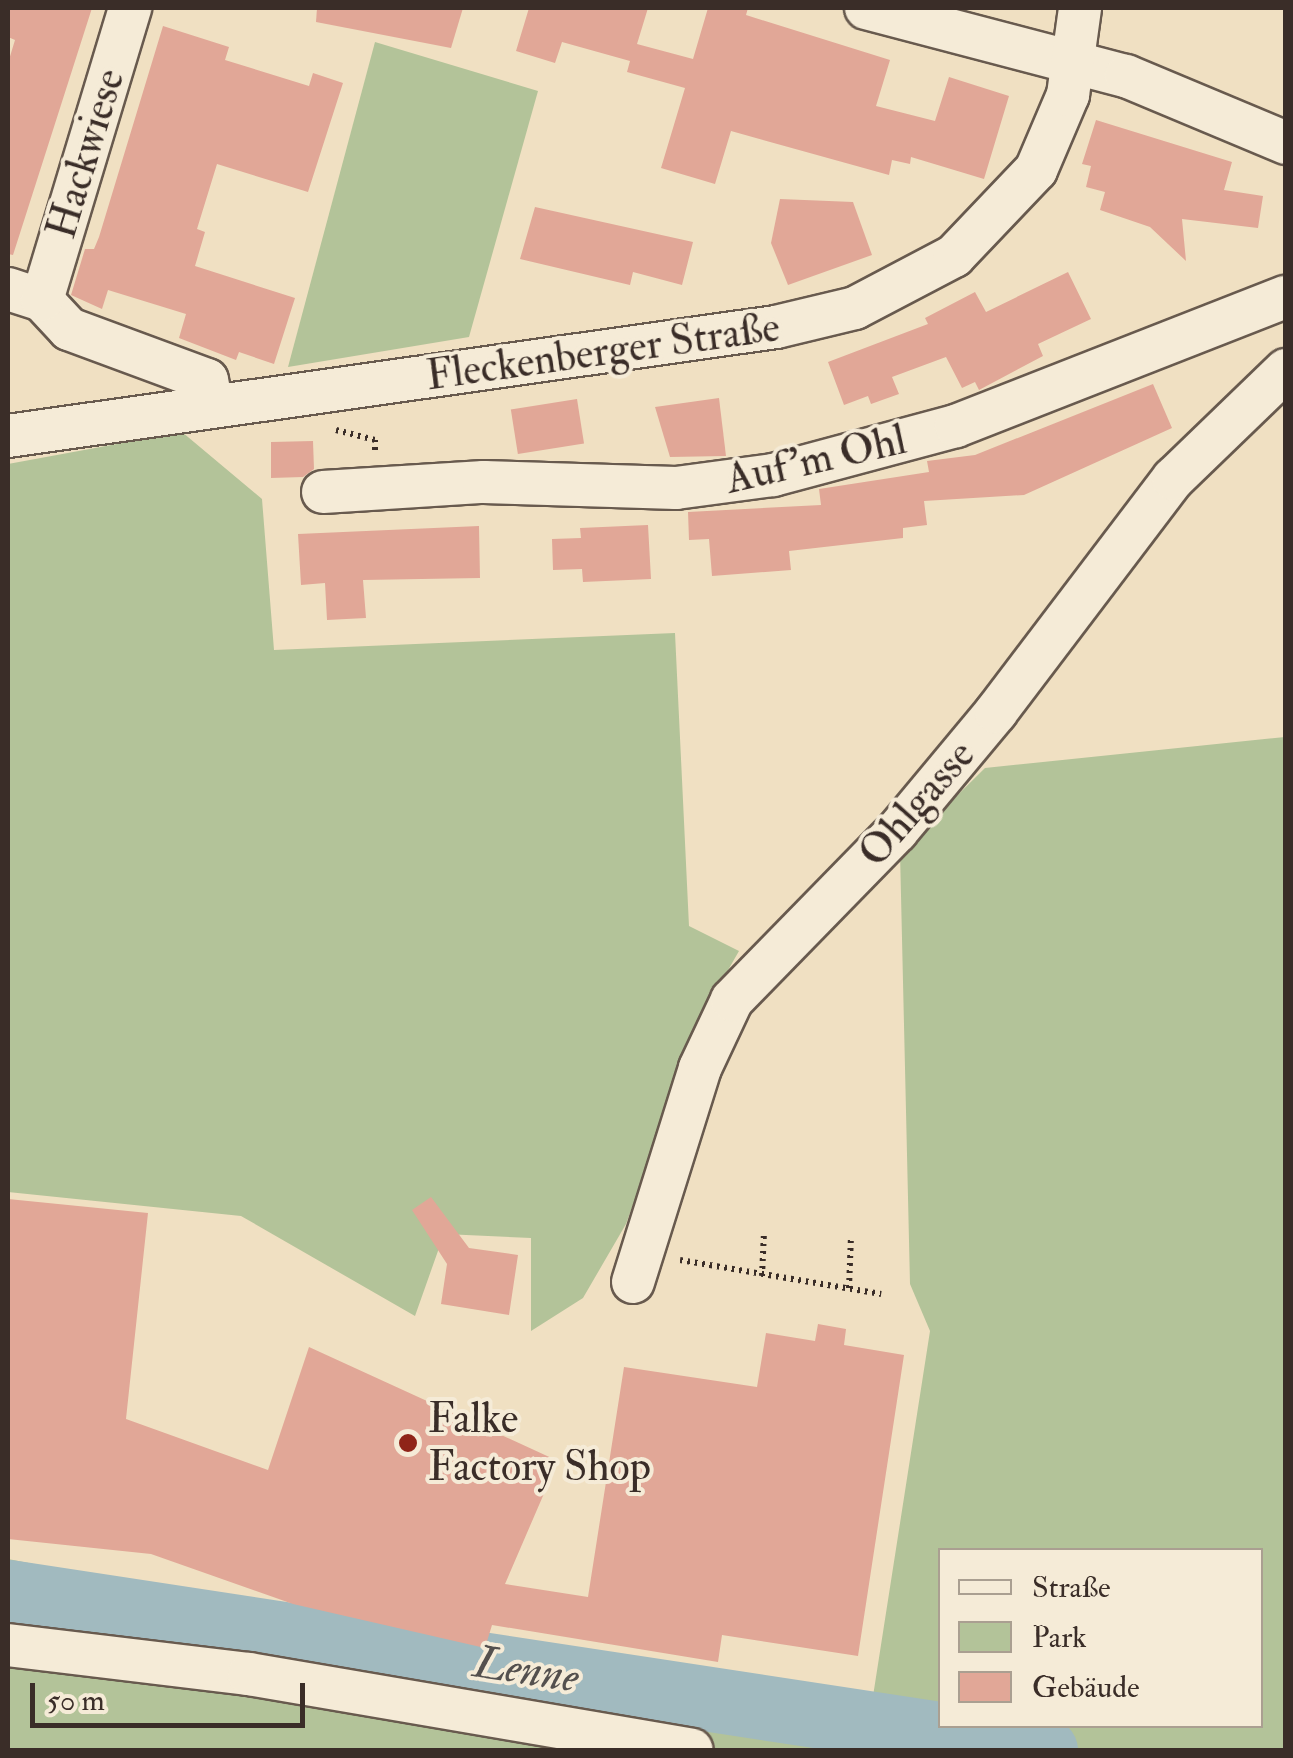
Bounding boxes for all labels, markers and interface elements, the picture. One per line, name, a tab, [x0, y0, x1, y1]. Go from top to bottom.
street label: Hackwiese	[36, 63, 136, 245]
street label: Fleckenberger Straße	[423, 302, 783, 402]
street label: Auf'm Ohl	[721, 415, 911, 505]
street label: Ohlgasse	[848, 730, 986, 878]
place label: Falke Factory Shop	[428, 1394, 651, 1492]
marker: Falke Factory Shop	[397, 1432, 419, 1454]
legend	[938, 1548, 1263, 1728]
text: Straße	[1032, 1569, 1111, 1606]
text: Park	[1032, 1619, 1087, 1656]
water label: Lenne	[470, 1636, 582, 1706]
scale bar	[35, 1663, 310, 1725]
text: Gebäude	[1032, 1669, 1140, 1706]
text: 50 m	[47, 1682, 105, 1719]

